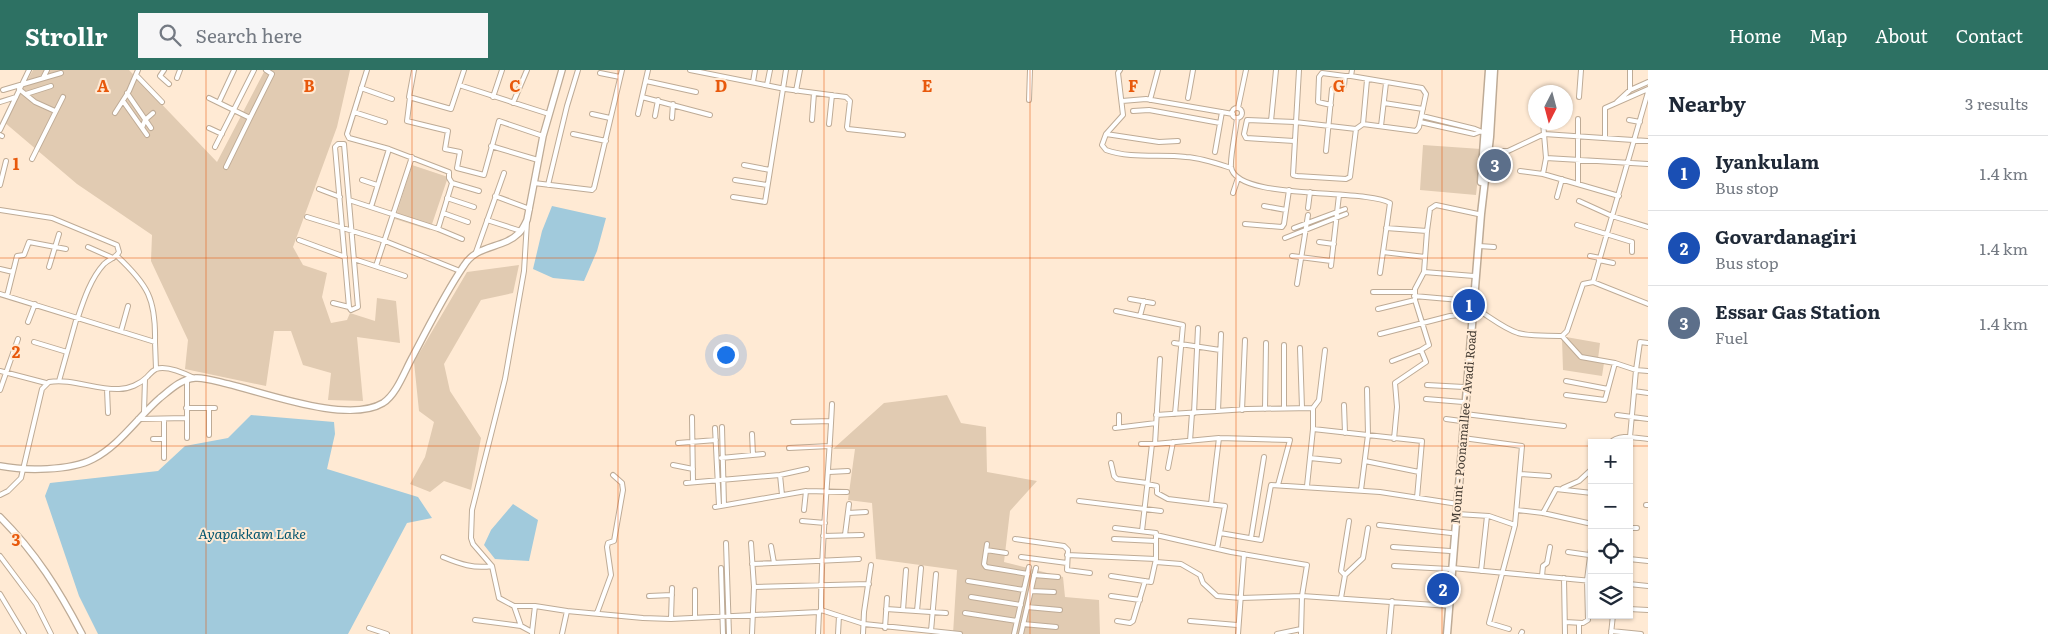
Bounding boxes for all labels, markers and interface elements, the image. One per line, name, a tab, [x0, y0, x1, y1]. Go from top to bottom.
search box	[138, 13, 488, 58]
text: Strollr	[25, 18, 108, 53]
icon: search	[156, 21, 184, 49]
text: Search here	[196, 21, 302, 49]
text: Home	[1729, 22, 1781, 49]
text: Map	[1809, 22, 1847, 49]
text: About	[1875, 22, 1928, 49]
text: Contact	[1956, 22, 2023, 49]
text: A	[97, 73, 109, 97]
text: B	[303, 73, 315, 97]
text: C	[509, 73, 521, 97]
text: D	[715, 73, 727, 97]
text: E	[922, 73, 933, 97]
text: F	[1128, 73, 1138, 97]
text: G	[1333, 73, 1345, 97]
north arrow	[1528, 85, 1573, 130]
text: Nearby	[1668, 87, 1746, 118]
text: 3 results	[1965, 91, 2028, 115]
pin: 3	[1479, 146, 1511, 184]
text: Iyankulam	[1715, 147, 1820, 175]
text: 1	[13, 151, 20, 175]
text: 1	[1681, 161, 1687, 185]
text: 1.4 km	[1980, 161, 2028, 185]
text: Bus stop	[1715, 175, 1779, 199]
text: Govardanagiri	[1715, 222, 1857, 250]
text: 2	[1680, 236, 1688, 260]
text: 1.4 km	[1980, 236, 2028, 260]
text: Bus stop	[1715, 250, 1779, 274]
pin: 1	[1453, 286, 1485, 324]
text: Essar Gas Station	[1715, 297, 1880, 325]
text: 3	[1680, 311, 1688, 335]
text: 1.4 km	[1980, 311, 2028, 335]
text: Fuel	[1715, 325, 1748, 349]
street label: Mount - Poonamallee - Avadi Road	[1446, 328, 1481, 525]
text: 2	[12, 339, 21, 363]
your location	[713, 342, 739, 368]
map controls	[1588, 439, 1633, 619]
button: +	[1588, 439, 1633, 484]
button: −	[1588, 484, 1633, 529]
water label: Ayapakkam Lake	[198, 523, 306, 543]
text: 3	[12, 527, 21, 551]
button: locate	[1588, 529, 1633, 574]
pin: 2	[1427, 570, 1459, 608]
button: layers	[1588, 574, 1633, 619]

